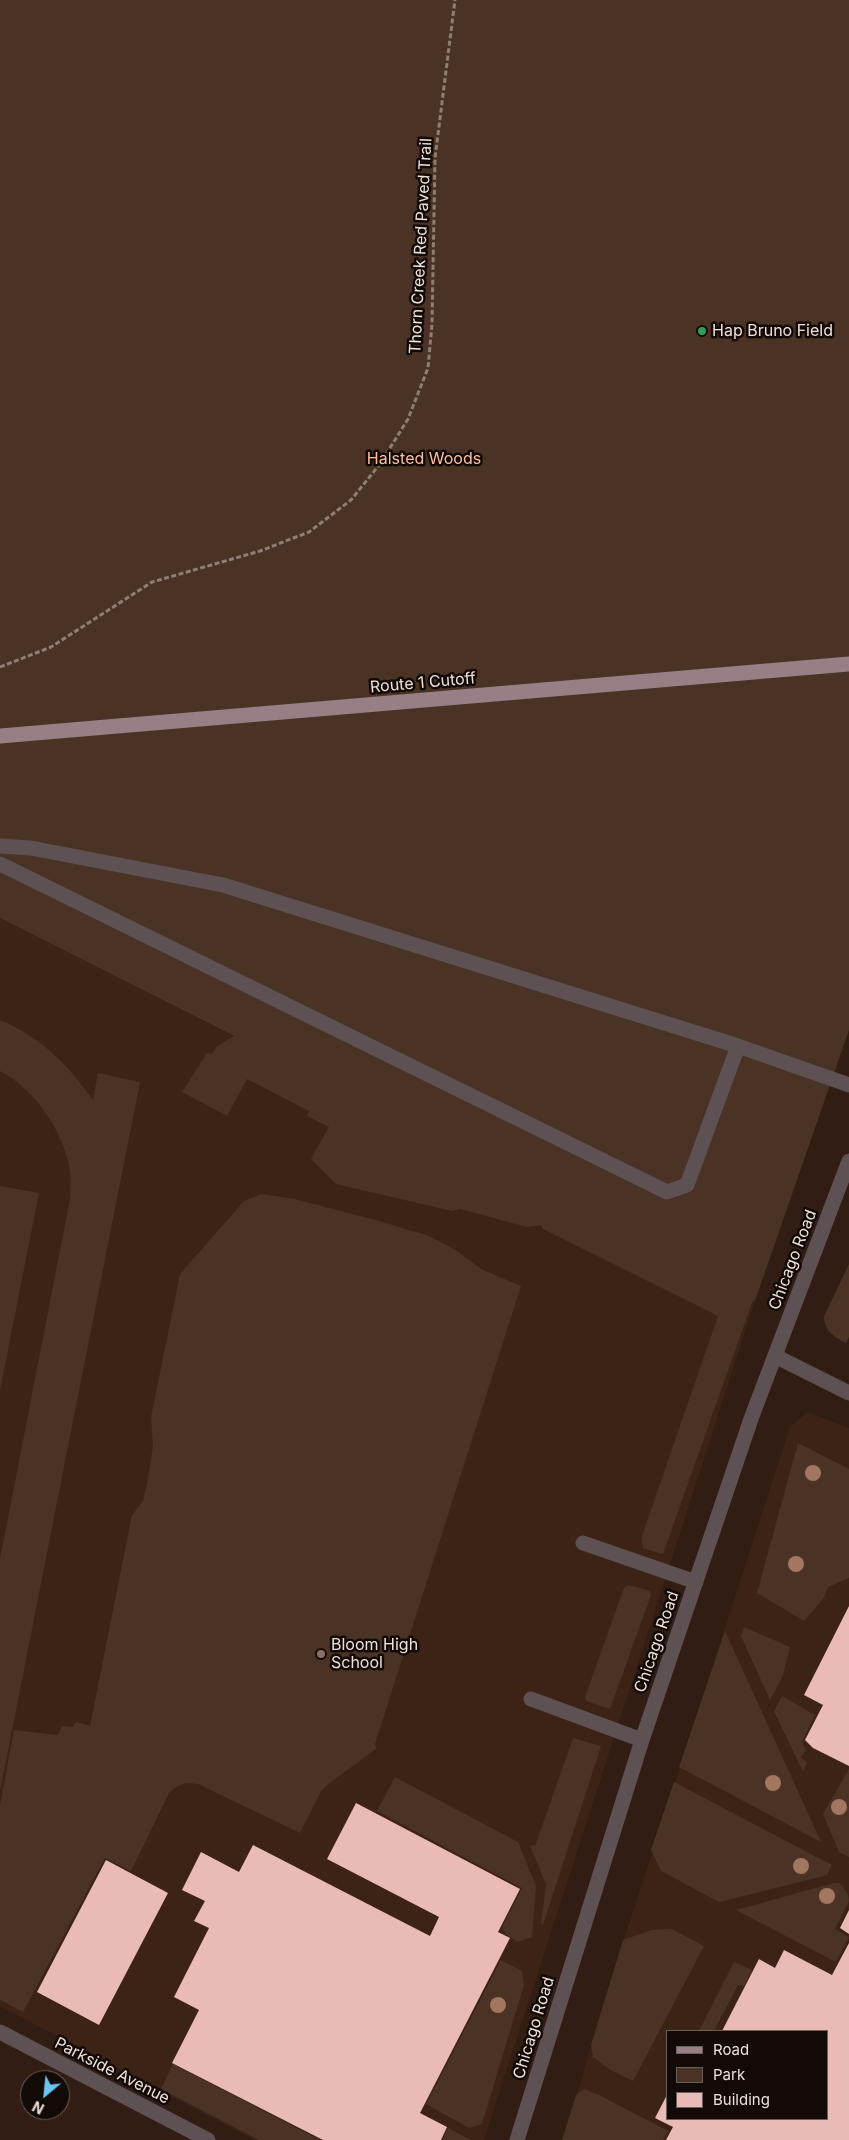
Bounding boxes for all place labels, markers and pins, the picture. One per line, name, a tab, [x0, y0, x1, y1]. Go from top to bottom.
place label: Hap Bruno Field	[712, 321, 833, 341]
marker: Hap Bruno Field	[696, 325, 708, 337]
place label: Bloom High School	[331, 1635, 418, 1673]
marker: Bloom High School	[315, 1648, 327, 1660]

